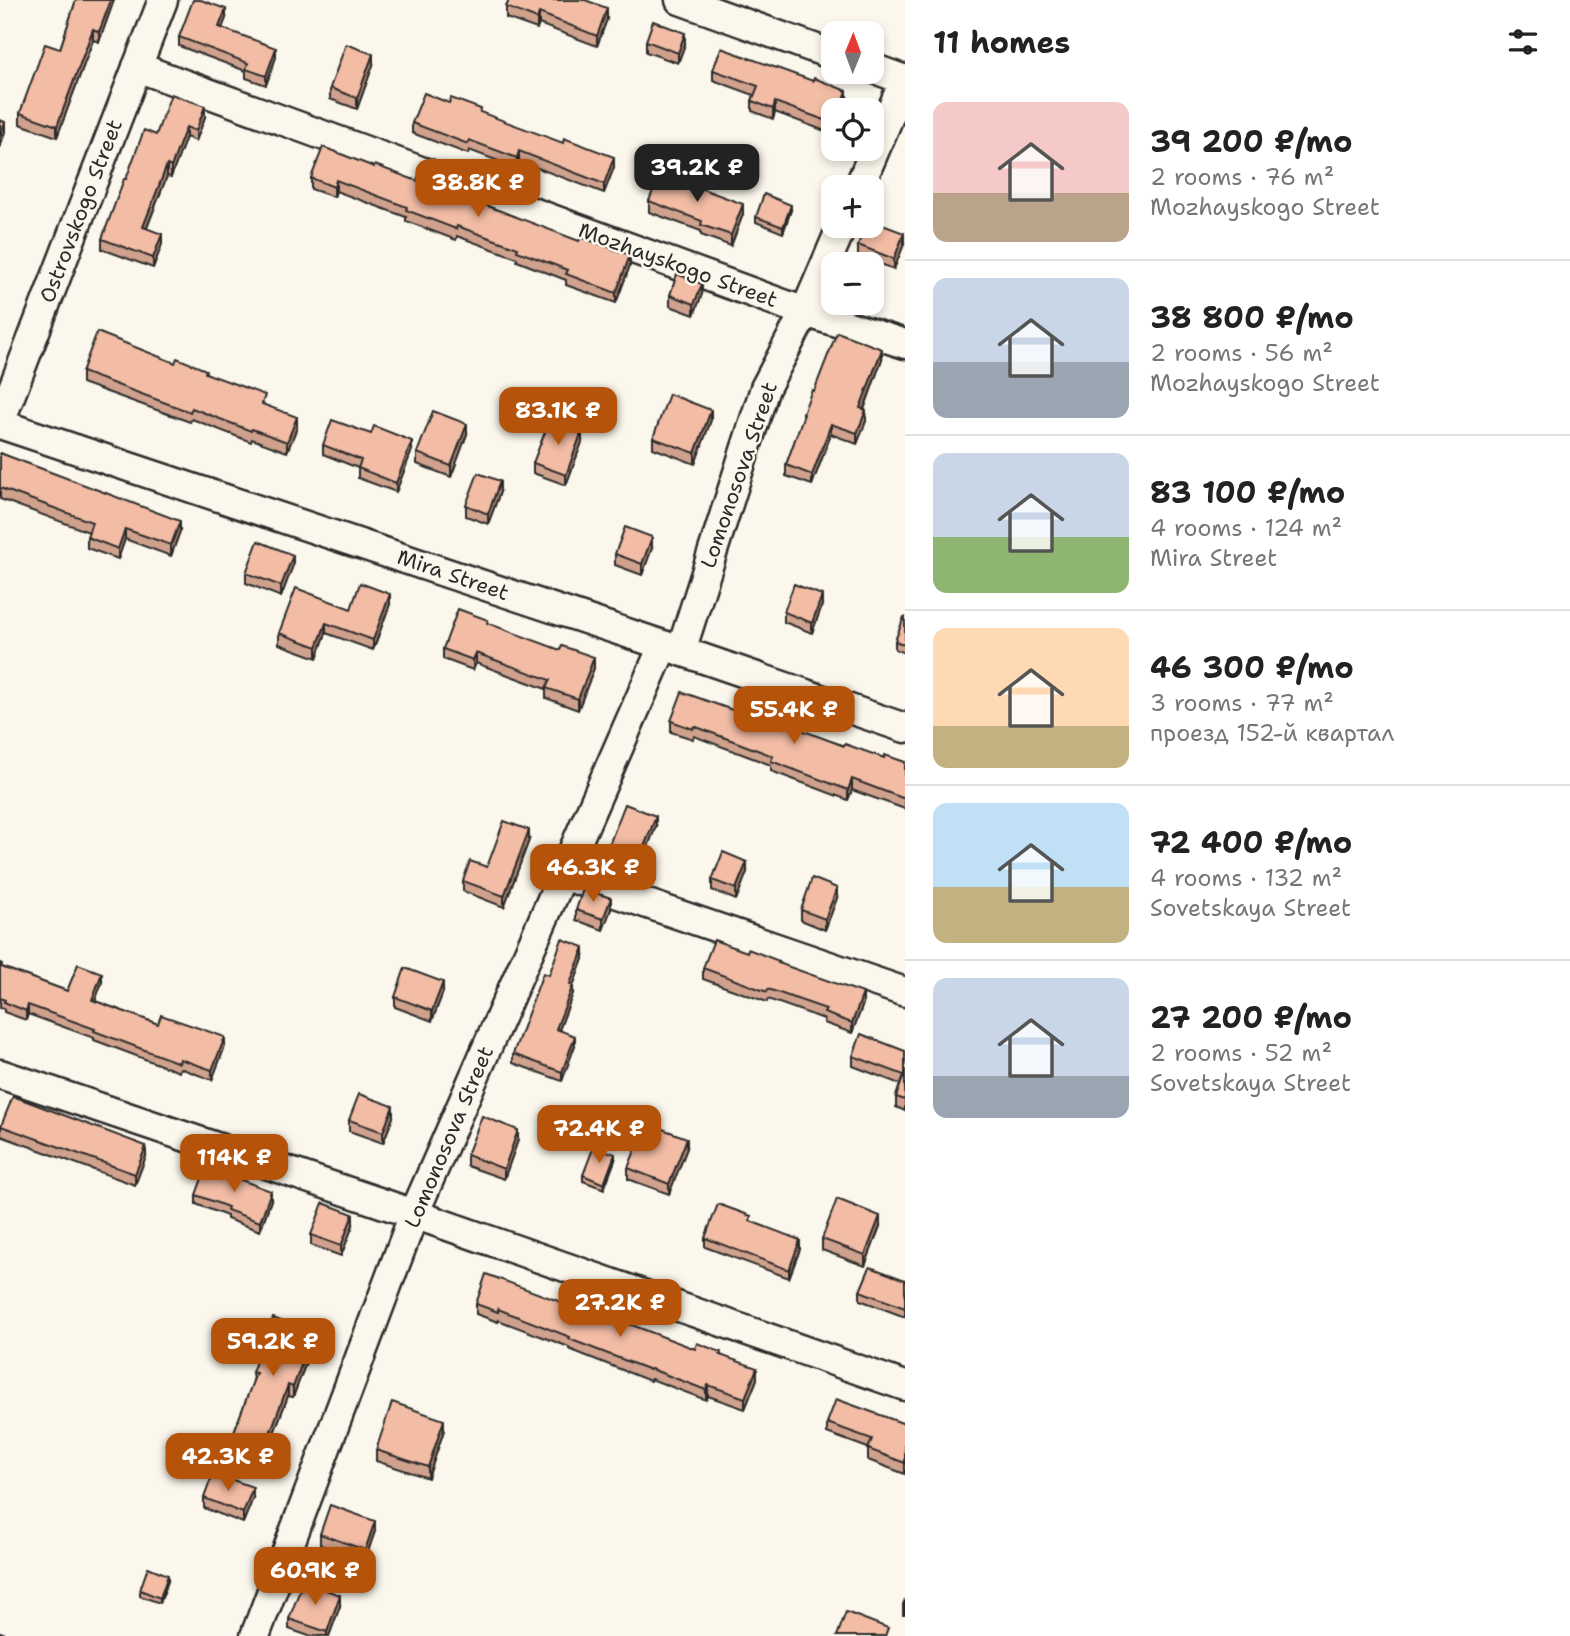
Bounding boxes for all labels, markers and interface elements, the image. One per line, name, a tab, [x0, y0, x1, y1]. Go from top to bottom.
north arrow	[821, 21, 884, 84]
map controls	[821, 21, 884, 315]
text: 11 homes	[933, 22, 1070, 63]
icon: filters	[1504, 23, 1542, 61]
button: locate	[821, 98, 884, 161]
street label: Ostrovskogo Street	[33, 115, 129, 307]
text: 39 200 ₽/mo	[1150, 121, 1353, 162]
icon: home	[989, 130, 1073, 214]
pin: 39.2K ₽	[632, 144, 762, 204]
text: 39.2K ₽	[650, 152, 744, 182]
pin: 38.8K ₽	[413, 160, 543, 219]
text: 2 rooms · 76 m²	[1150, 162, 1334, 192]
text: 38.8K ₽	[431, 167, 525, 197]
button: +	[821, 175, 884, 238]
text: Mozhayskogo Street	[1150, 192, 1380, 222]
street label: Mozhayskogo Street	[575, 216, 781, 314]
button: −	[821, 252, 884, 315]
text: 38 800 ₽/mo	[1150, 297, 1354, 338]
icon: home	[989, 306, 1073, 390]
text: 2 rooms · 56 m²	[1150, 338, 1333, 368]
text: Mozhayskogo Street	[1150, 368, 1380, 398]
street label: Lomonosova Street	[694, 378, 784, 572]
pin: 83.1K ₽	[493, 388, 623, 447]
text: 83.1K ₽	[515, 395, 601, 425]
text: 83 100 ₽/mo	[1150, 472, 1345, 513]
icon: home	[989, 481, 1073, 565]
text: 4 rooms · 124 m²	[1150, 513, 1342, 543]
street label: Mira Street	[394, 543, 512, 607]
text: Mira Street	[1150, 543, 1277, 573]
text: 46 300 ₽/mo	[1150, 647, 1354, 688]
icon: home	[989, 656, 1073, 740]
pin: 55.4K ₽	[729, 686, 859, 746]
text: 3 rooms · 77 m²	[1150, 688, 1334, 718]
text: 55.4K ₽	[750, 694, 838, 724]
text: проезд 152-й квартал	[1150, 718, 1394, 748]
text: 72 400 ₽/mo	[1150, 822, 1352, 863]
icon: home	[989, 831, 1073, 915]
pin: 46.3K ₽	[528, 844, 658, 904]
text: 46.3K ₽	[546, 852, 640, 882]
text: 4 rooms · 132 m²	[1150, 863, 1342, 893]
text: Sovetskaya Street	[1150, 893, 1351, 923]
text: 27 200 ₽/mo	[1150, 997, 1352, 1038]
icon: home	[989, 1006, 1073, 1090]
text: 2 rooms · 52 m²	[1150, 1038, 1332, 1068]
street label: Lomonosova Street	[398, 1042, 500, 1232]
text: Sovetskaya Street	[1150, 1068, 1351, 1098]
pin: 72.4K ₽	[534, 1106, 664, 1165]
text: 72.4K ₽	[553, 1113, 645, 1143]
pin: 114K ₽	[177, 1134, 291, 1194]
text: 114K ₽	[196, 1142, 272, 1172]
pin: 27.2K ₽	[555, 1280, 685, 1339]
text: 27.2K ₽	[574, 1287, 666, 1317]
pin: 59.2K ₽	[208, 1318, 338, 1378]
text: 59.2K ₽	[227, 1326, 319, 1356]
pin: 42.3K ₽	[163, 1434, 293, 1493]
text: 42.3K ₽	[182, 1441, 274, 1471]
pin: 60.9K ₽	[250, 1548, 380, 1607]
text: 60.9K ₽	[270, 1555, 360, 1585]

